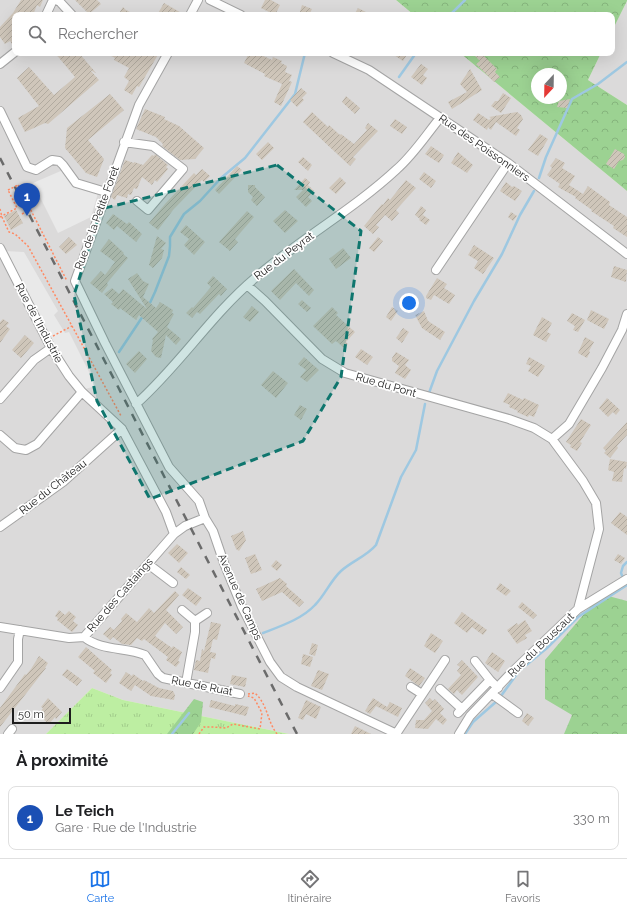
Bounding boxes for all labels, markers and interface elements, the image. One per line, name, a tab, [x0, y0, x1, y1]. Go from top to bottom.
search box	[12, 12, 615, 56]
icon: search	[26, 23, 48, 45]
text: Rechercher	[58, 25, 138, 43]
north arrow	[531, 68, 567, 104]
street label: Rue des Poissonniers	[436, 112, 532, 184]
street label: Rue de la Petite Forêt	[72, 164, 122, 272]
pin: 1	[14, 183, 40, 216]
street label: Rue du Peyrat	[252, 229, 317, 283]
street label: Rue de l'Industrie	[13, 281, 66, 365]
your location	[399, 293, 419, 313]
street label: Rue du Pont	[354, 370, 418, 400]
street label: Rue du Château	[17, 457, 89, 517]
street label: Avenue de Camps	[215, 552, 265, 642]
street label: Rue des Castaings	[84, 555, 156, 635]
street label: Rue du Bouscaut	[505, 610, 577, 680]
street label: Rue de Ruat	[170, 674, 234, 698]
scale bar	[12, 706, 71, 725]
text: 50 m	[18, 708, 44, 721]
text: À proximité	[16, 750, 108, 770]
text: Le Teich	[55, 802, 114, 820]
text: 1	[27, 811, 33, 826]
text: 330 m	[573, 811, 610, 826]
text: Gare · Rue de l'Industrie	[55, 820, 197, 835]
tab: Carte	[87, 868, 114, 905]
tab: Itinéraire	[288, 868, 332, 905]
tab: Favoris	[505, 868, 540, 905]

